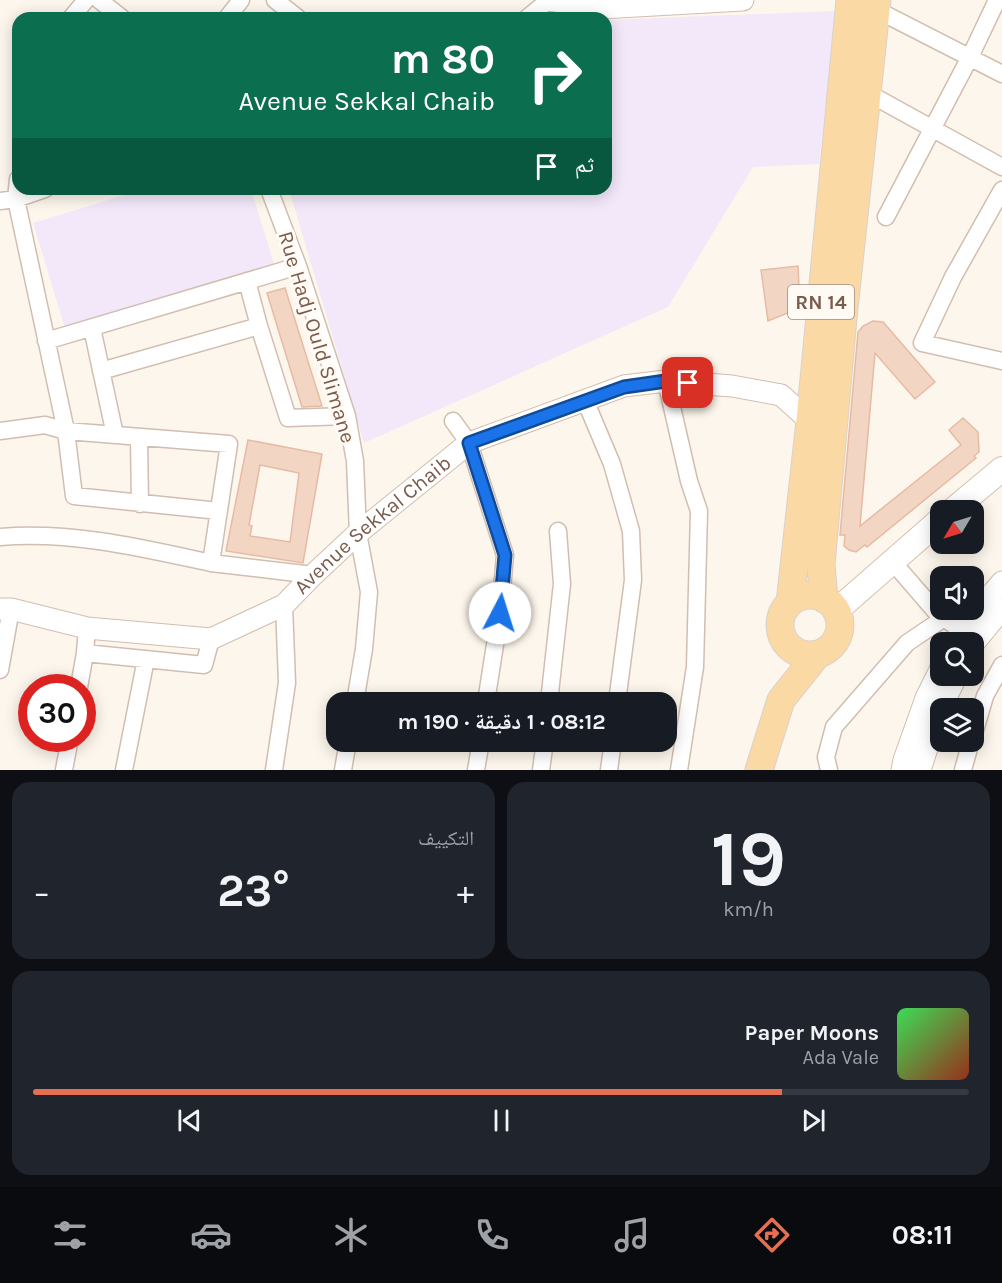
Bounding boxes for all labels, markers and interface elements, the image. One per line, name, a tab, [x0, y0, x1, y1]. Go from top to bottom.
text: 80 m	[391, 34, 495, 84]
icon: right	[516, 36, 594, 114]
text: Avenue Sekkal Chaib	[239, 85, 495, 117]
icon: arrive	[530, 150, 563, 183]
text: ثم	[575, 152, 594, 178]
street label: Rue Hadj Ould Slimane	[273, 228, 361, 446]
road number: RN 14	[788, 285, 854, 319]
pin	[662, 357, 713, 408]
icon: arrive	[671, 366, 704, 399]
street label: Avenue Sekkal Chaib	[289, 451, 456, 599]
north arrow	[930, 500, 984, 554]
map controls	[930, 500, 984, 752]
button: sound	[930, 566, 984, 620]
position arrow	[468, 581, 532, 645]
button: search	[930, 632, 984, 686]
speed limit sign: 30	[18, 674, 96, 752]
button: layers	[930, 698, 984, 752]
text: 08:12 · 1 دقيقة · 190 m	[397, 709, 606, 735]
text: 19	[711, 813, 786, 905]
text: التكييف	[418, 827, 474, 850]
text: 23°	[217, 865, 290, 917]
text: −	[33, 873, 50, 911]
text: +	[457, 873, 474, 911]
text: km/h	[723, 898, 774, 921]
text: Paper Moons	[745, 1020, 879, 1046]
text: Ada Vale	[802, 1046, 879, 1069]
icon: previous	[173, 1104, 206, 1137]
icon: pause	[485, 1104, 518, 1137]
icon: next	[797, 1104, 830, 1137]
icon: filters	[49, 1214, 91, 1256]
icon: car	[190, 1214, 232, 1256]
icon: climate	[330, 1214, 372, 1256]
icon: phone	[471, 1214, 513, 1256]
icon: music	[611, 1214, 653, 1256]
icon: directions	[751, 1214, 793, 1256]
text: 08:11	[892, 1219, 953, 1251]

